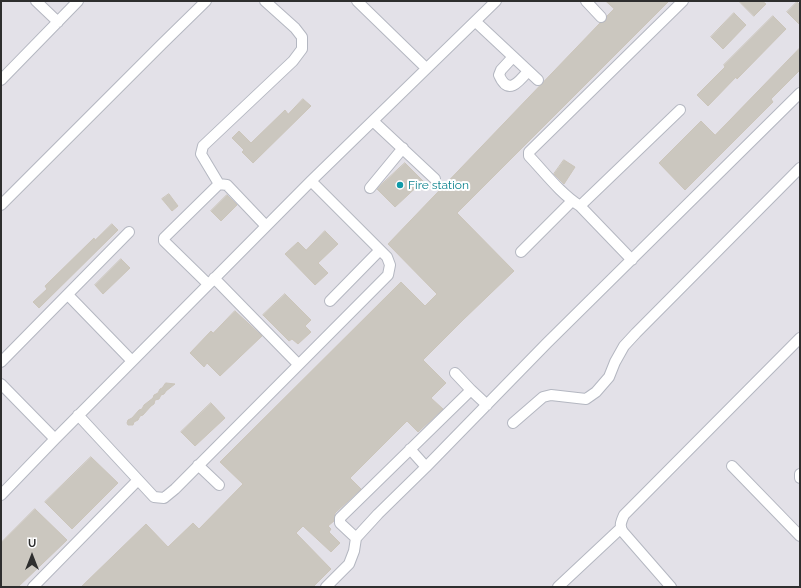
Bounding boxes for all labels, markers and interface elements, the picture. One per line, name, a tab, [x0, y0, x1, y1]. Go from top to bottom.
place label: Fire station	[408, 178, 469, 192]
marker: Fire station	[395, 180, 405, 190]
north arrow	[12, 536, 52, 576]
text: U	[28, 537, 36, 550]

